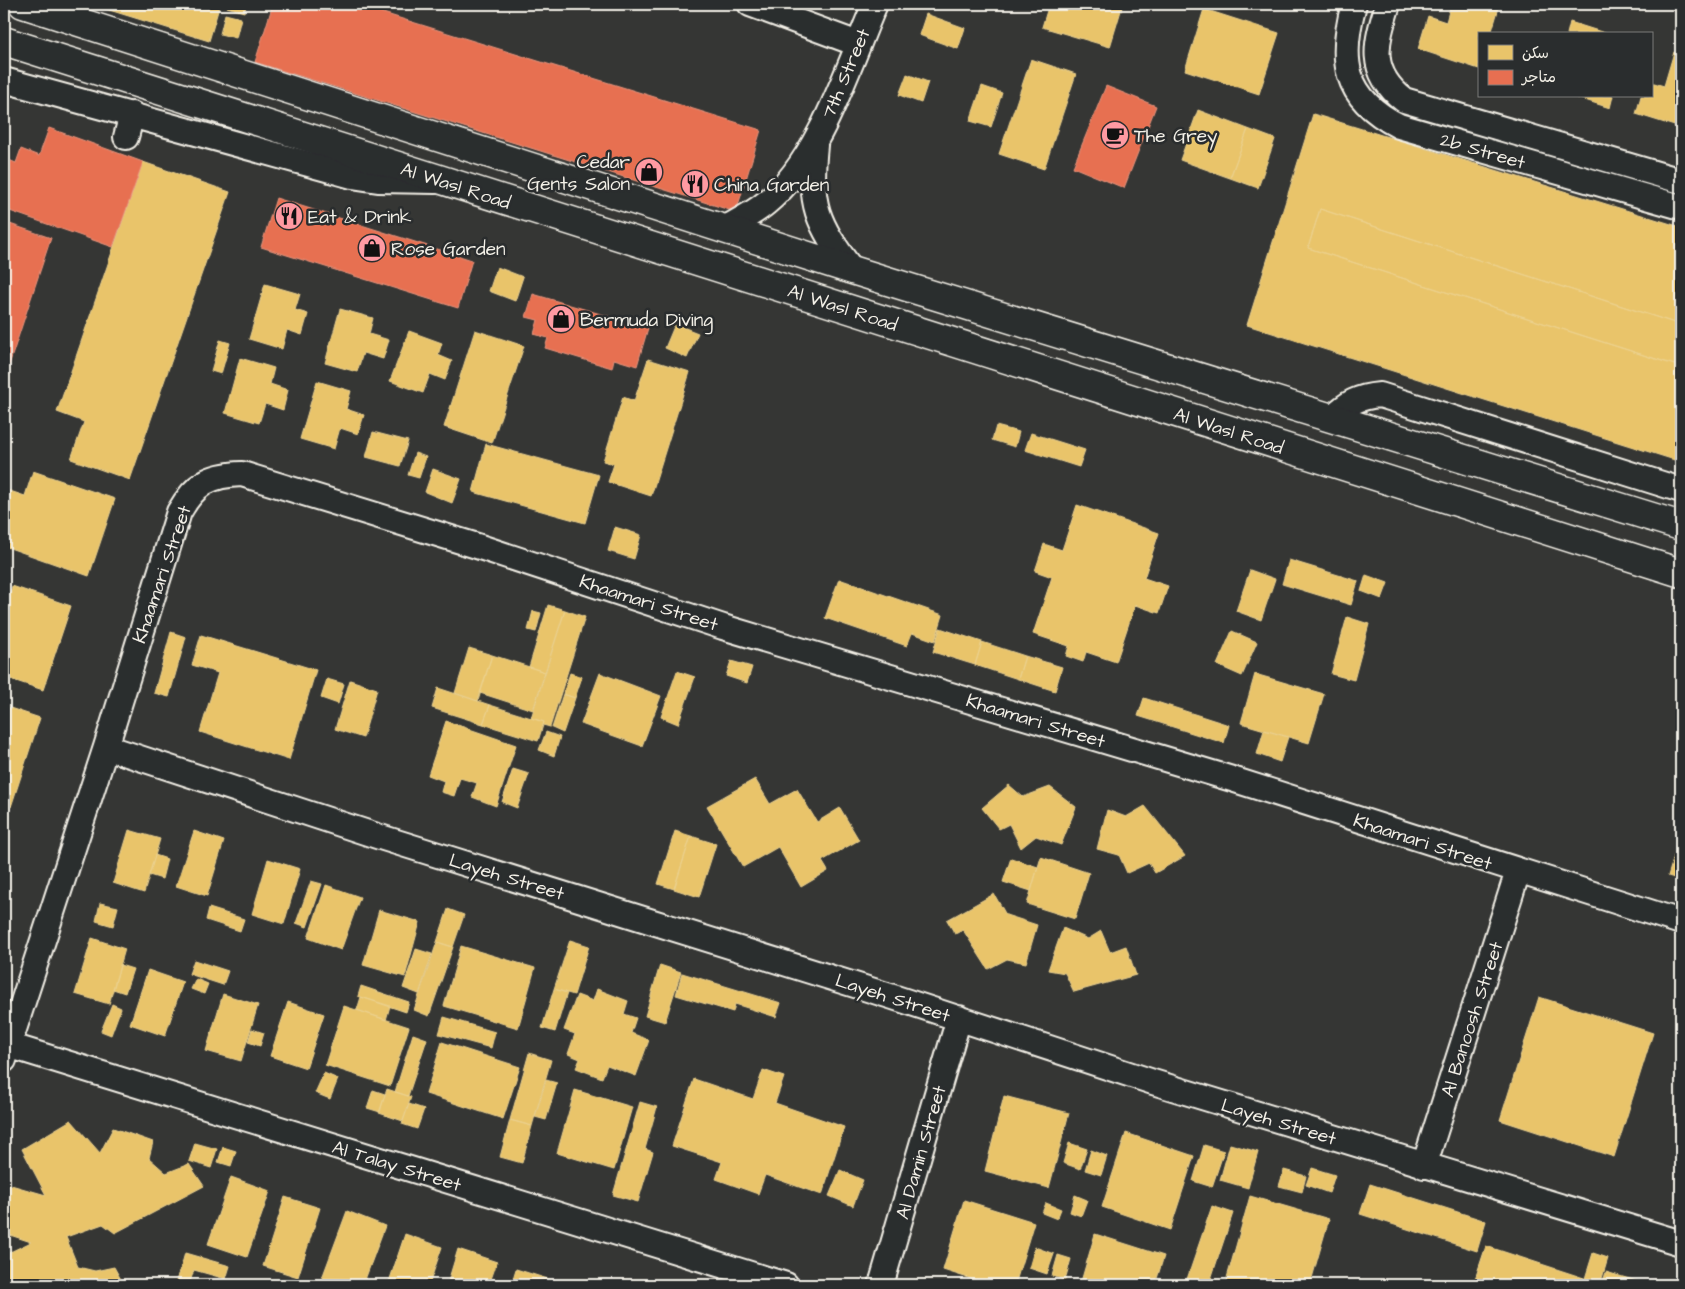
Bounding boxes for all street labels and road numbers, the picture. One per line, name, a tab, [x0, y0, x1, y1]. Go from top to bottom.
street label: 7th Street	[815, 24, 877, 123]
street label: 2b Street	[1437, 126, 1529, 177]
street label: Al Wasl Road	[397, 156, 514, 217]
street label: Al Wasl Road	[784, 278, 901, 339]
street label: Al Wasl Road	[1170, 401, 1287, 462]
street label: Khaamari Street	[126, 502, 199, 647]
street label: Khaamari Street	[576, 568, 722, 639]
street label: Khaamari Street	[963, 687, 1109, 756]
street label: Khaamari Street	[1350, 807, 1496, 878]
street label: Layeh Street	[445, 847, 568, 909]
street label: Al Banoosh Street	[1435, 938, 1510, 1101]
street label: Layeh Street	[831, 967, 954, 1031]
street label: Al Damin Street	[889, 1082, 954, 1223]
street label: Layeh Street	[1217, 1092, 1340, 1154]
street label: Al Talay Street	[328, 1134, 465, 1200]

